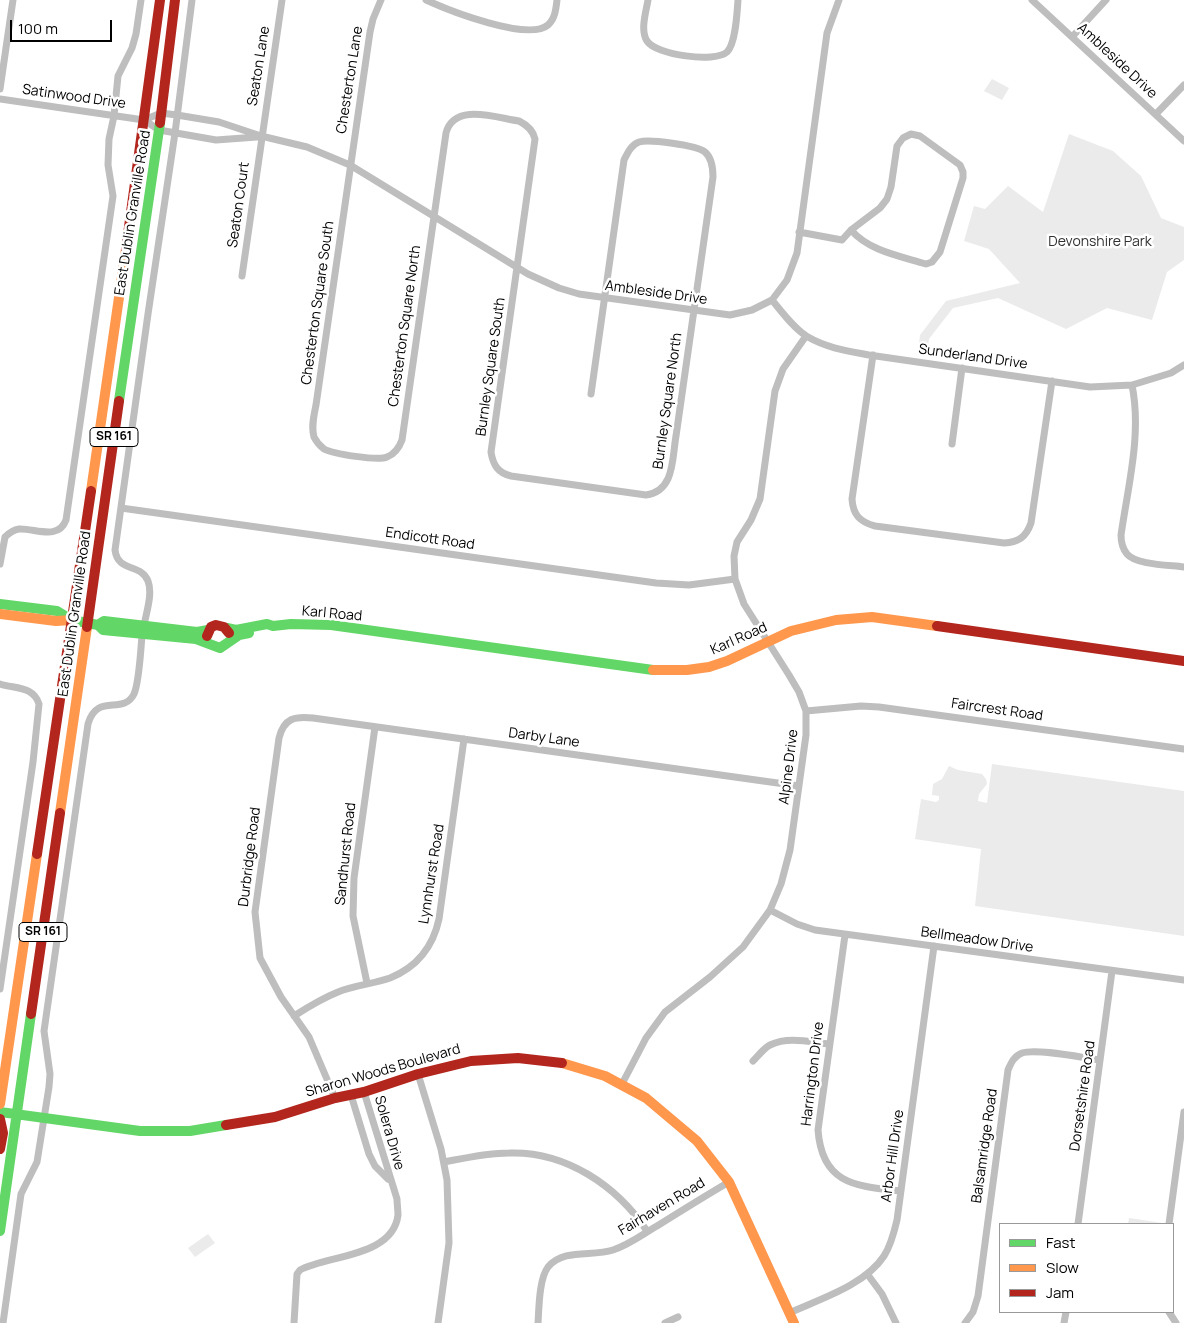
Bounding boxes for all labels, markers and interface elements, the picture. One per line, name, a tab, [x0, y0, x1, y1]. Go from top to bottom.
scale bar	[12, 10, 115, 42]
text: 100 m	[18, 18, 58, 39]
street label: Ambleside Drive	[1074, 20, 1160, 102]
street label: Seaton Lane	[244, 25, 274, 107]
street label: Chesterton Lane	[333, 25, 367, 135]
street label: Satinwood Drive	[21, 81, 127, 113]
street label: East Dublin Granville Road	[112, 129, 154, 297]
street label: Seaton Court	[225, 161, 253, 249]
street label: Chesterton Square South	[298, 220, 338, 386]
park label: Devonshire Park	[1048, 234, 1152, 250]
street label: Chesterton Square North	[385, 244, 425, 408]
street label: Ambleside Drive	[604, 278, 708, 308]
street label: Burnley Square South	[473, 297, 509, 437]
street label: Burnley Square North	[650, 332, 686, 470]
street label: Sunderland Drive	[917, 341, 1029, 373]
road number: SR 161	[90, 428, 138, 447]
street label: Endicott Road	[384, 524, 476, 554]
street label: East Dublin Granville Road	[55, 530, 95, 698]
street label: Karl Road	[301, 603, 363, 625]
street label: Karl Road	[708, 619, 770, 659]
street label: Faircrest Road	[950, 695, 1044, 725]
street label: Darby Lane	[507, 725, 581, 751]
street label: Alpine Drive	[776, 728, 802, 806]
street label: Sandhurst Road	[332, 802, 360, 906]
street label: Durbridge Road	[236, 806, 264, 908]
street label: Lynnhurst Road	[416, 823, 448, 925]
road number: SR 161	[19, 922, 67, 942]
street label: Bellmeadow Drive	[920, 924, 1034, 956]
street label: Harrington Drive	[798, 1021, 828, 1127]
street label: Dorsetshire Road	[1067, 1040, 1099, 1152]
street label: Sharon Woods Boulevard	[304, 1041, 462, 1101]
street label: Balsamridge Road	[969, 1088, 1001, 1204]
street label: Solera Drive	[370, 1094, 408, 1172]
street label: Arbor Hill Drive	[878, 1109, 908, 1203]
street label: Fairhaven Road	[616, 1175, 708, 1239]
legend	[999, 1223, 1174, 1313]
text: Fast	[1046, 1232, 1075, 1253]
text: Slow	[1046, 1257, 1079, 1278]
text: Jam	[1046, 1282, 1074, 1303]

